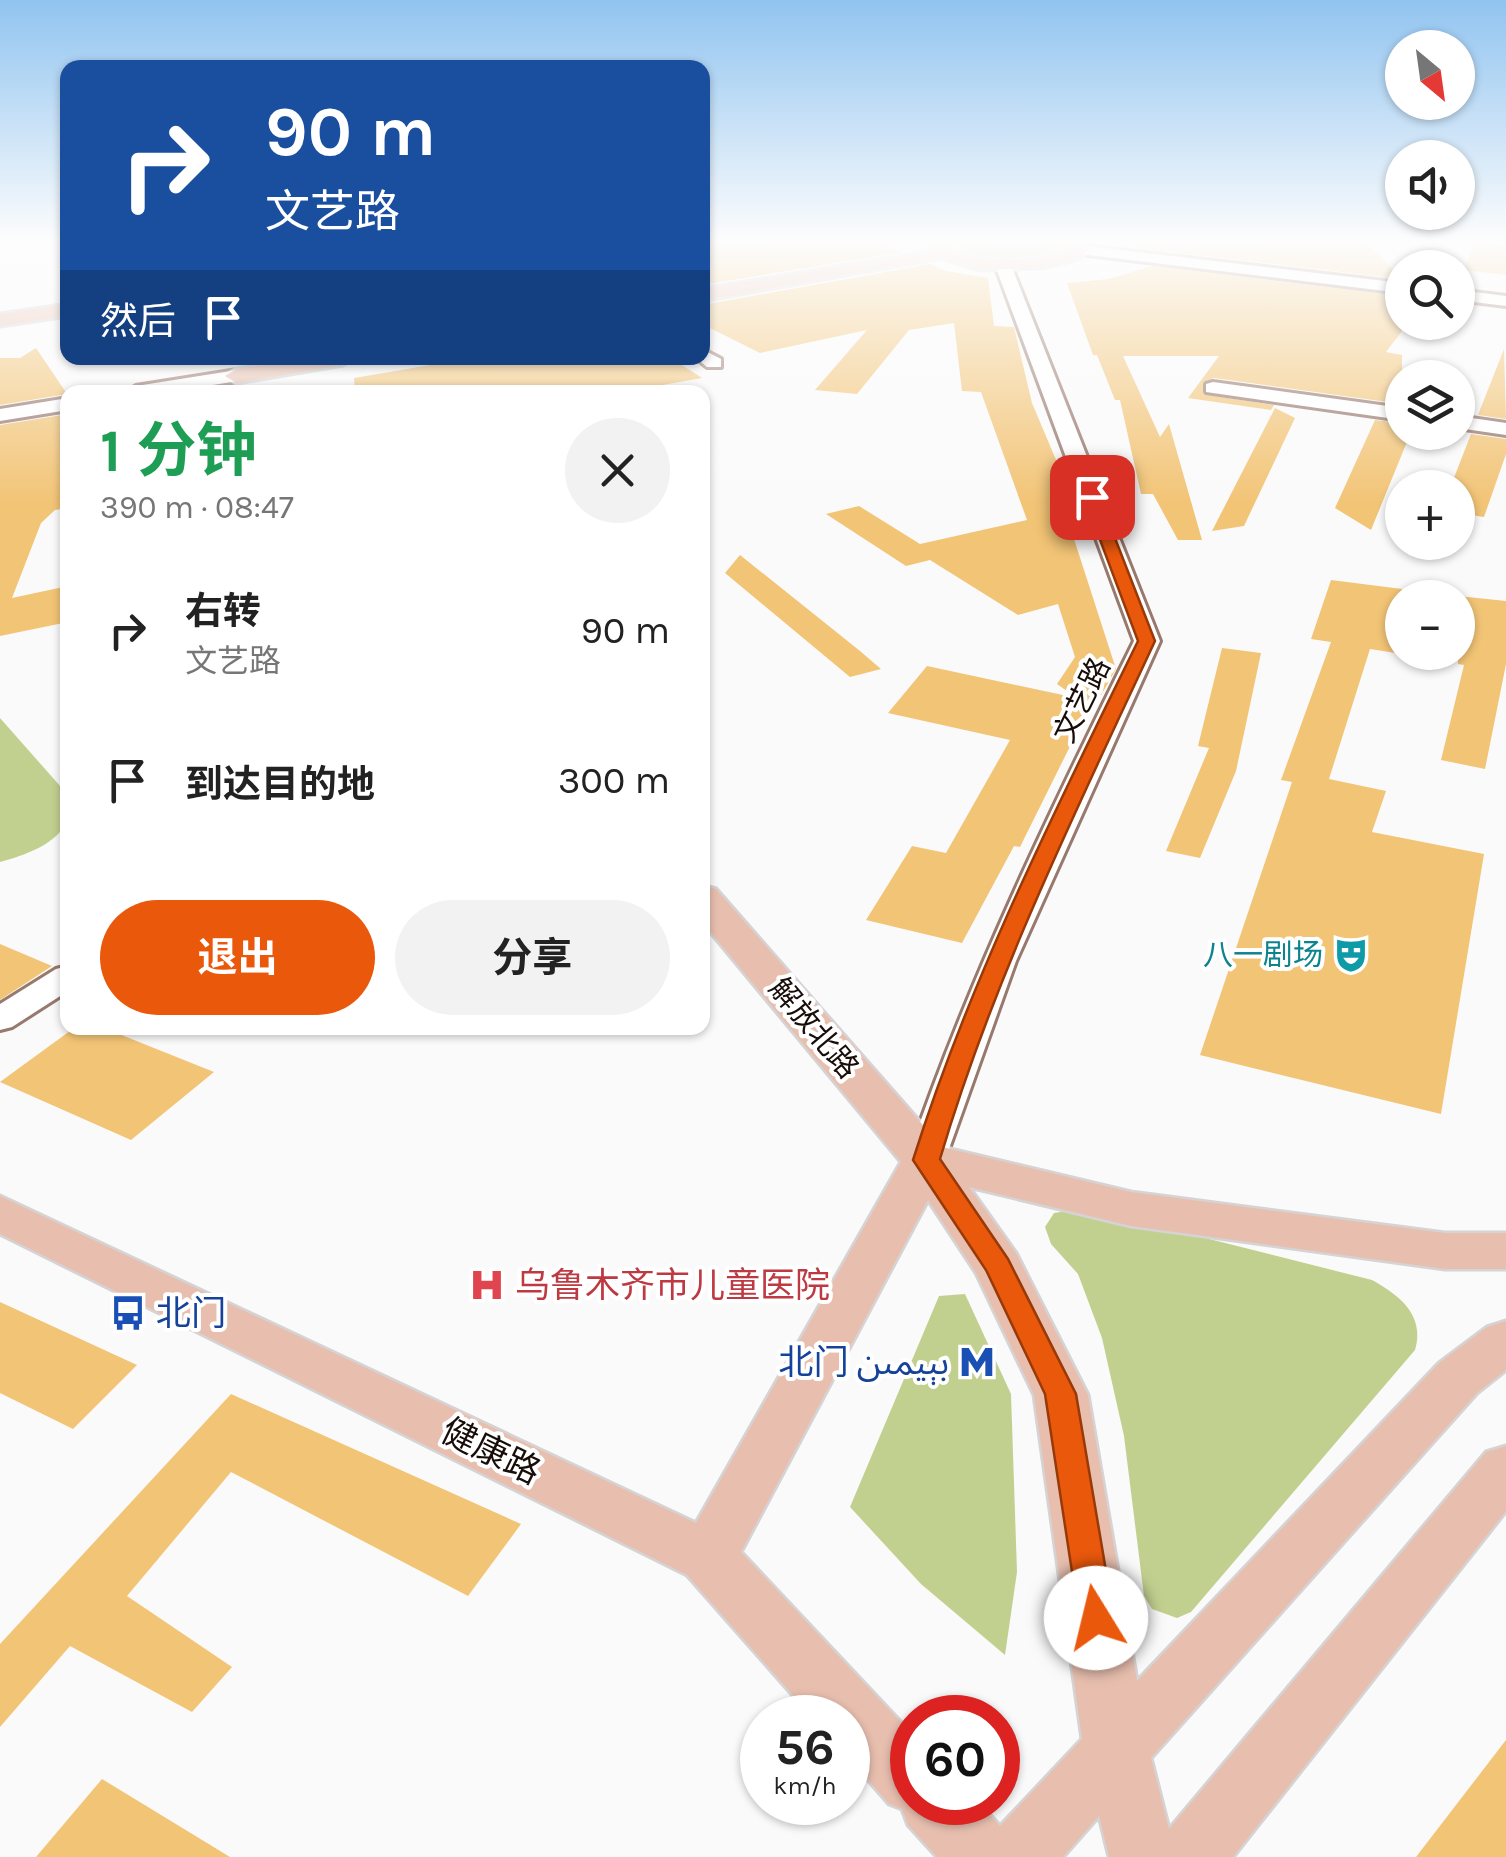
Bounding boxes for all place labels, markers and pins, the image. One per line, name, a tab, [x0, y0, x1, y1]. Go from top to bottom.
pin	[1050, 455, 1135, 540]
theatre icon: 八一剧场	[1332, 936, 1370, 974]
place label: 八一剧场	[1203, 937, 1323, 973]
place label: 乌鲁木齐市儿童医院	[515, 1265, 830, 1306]
hospital icon: 乌鲁木齐市儿童医院	[468, 1266, 506, 1304]
place label: 北门	[156, 1293, 226, 1334]
bus stop icon: 北门	[109, 1294, 147, 1332]
place label: 北门 بېيمىن	[778, 1342, 949, 1385]
metro station icon: 北门 بېيمىن	[958, 1343, 996, 1381]

